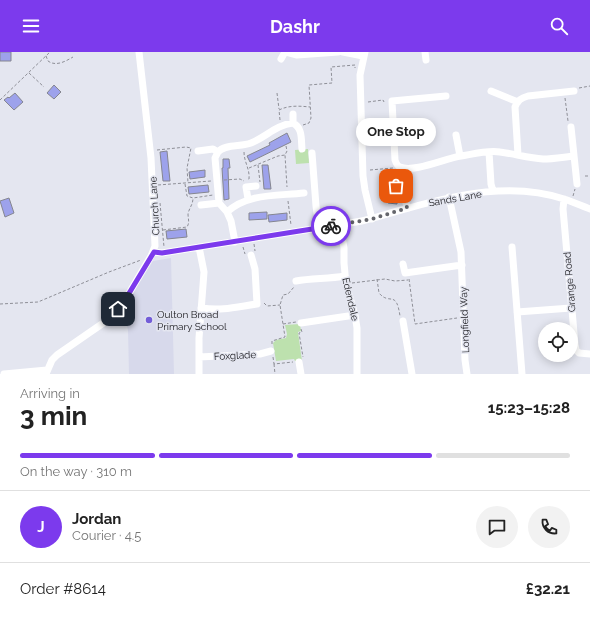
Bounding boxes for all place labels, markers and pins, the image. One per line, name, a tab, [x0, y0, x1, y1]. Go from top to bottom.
callout: One Stop	[356, 118, 436, 146]
pin	[379, 169, 413, 203]
pin	[101, 292, 135, 326]
place label: Oulton Broad Primary School	[157, 309, 227, 332]
marker: Oulton Broad Primary School	[144, 315, 154, 325]

